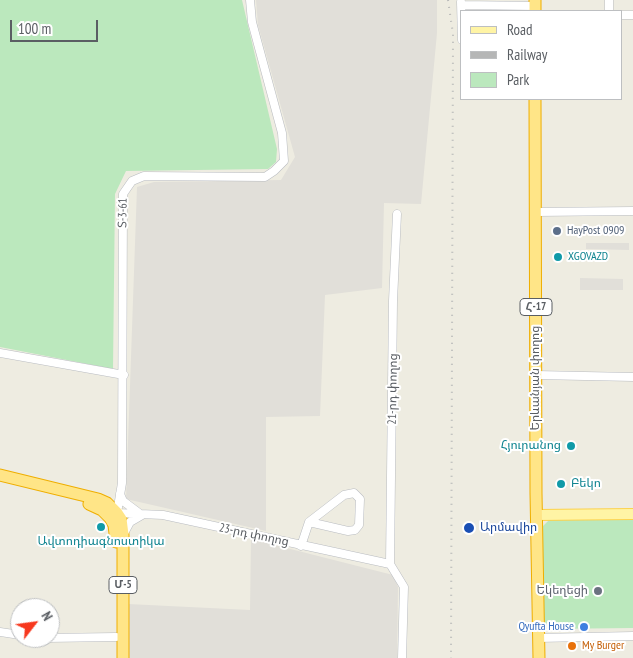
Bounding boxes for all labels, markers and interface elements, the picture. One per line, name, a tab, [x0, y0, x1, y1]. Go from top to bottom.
scale bar	[12, 10, 100, 42]
legend	[460, 10, 623, 100]
text: 100 m	[18, 19, 51, 38]
text: Road	[507, 20, 533, 39]
text: Railway	[507, 45, 547, 64]
text: Park	[507, 70, 529, 89]
street label: Տ-3-61	[116, 198, 130, 228]
place label: HayPost 0909	[567, 224, 624, 238]
marker: HayPost 0909	[551, 225, 563, 237]
place label: XGOVAZD	[568, 250, 608, 264]
marker: XGOVAZD	[552, 251, 564, 263]
road number: Հ-17	[520, 298, 552, 316]
street label: Երևանյան փողոց	[529, 326, 543, 430]
street label: 21-րդ փողոց	[385, 353, 401, 425]
place label: Հյուրանոց	[501, 439, 561, 453]
marker: Հյուրանոց	[565, 440, 577, 452]
place label: Բեկո	[571, 477, 601, 491]
marker: Բեկո	[555, 478, 567, 490]
marker: Ավտոդիագնոստիկա	[95, 521, 107, 533]
street label: 23-րդ փողոց	[218, 521, 290, 549]
marker: Արմավիր	[462, 521, 476, 535]
place label: Արմավիր	[480, 521, 537, 535]
place label: Ավտոդիագնոստիկա	[37, 535, 165, 549]
road number: Մ-5	[109, 576, 137, 594]
place label: Եկեղեցի	[537, 584, 588, 598]
marker: Եկեղեցի	[592, 585, 604, 597]
north arrow	[10, 598, 60, 648]
text: N	[37, 608, 57, 624]
place label: Qyufta House	[518, 620, 574, 634]
marker: Qyufta House	[578, 621, 590, 633]
place label: My Burger	[582, 639, 624, 653]
marker: My Burger	[566, 640, 578, 652]

